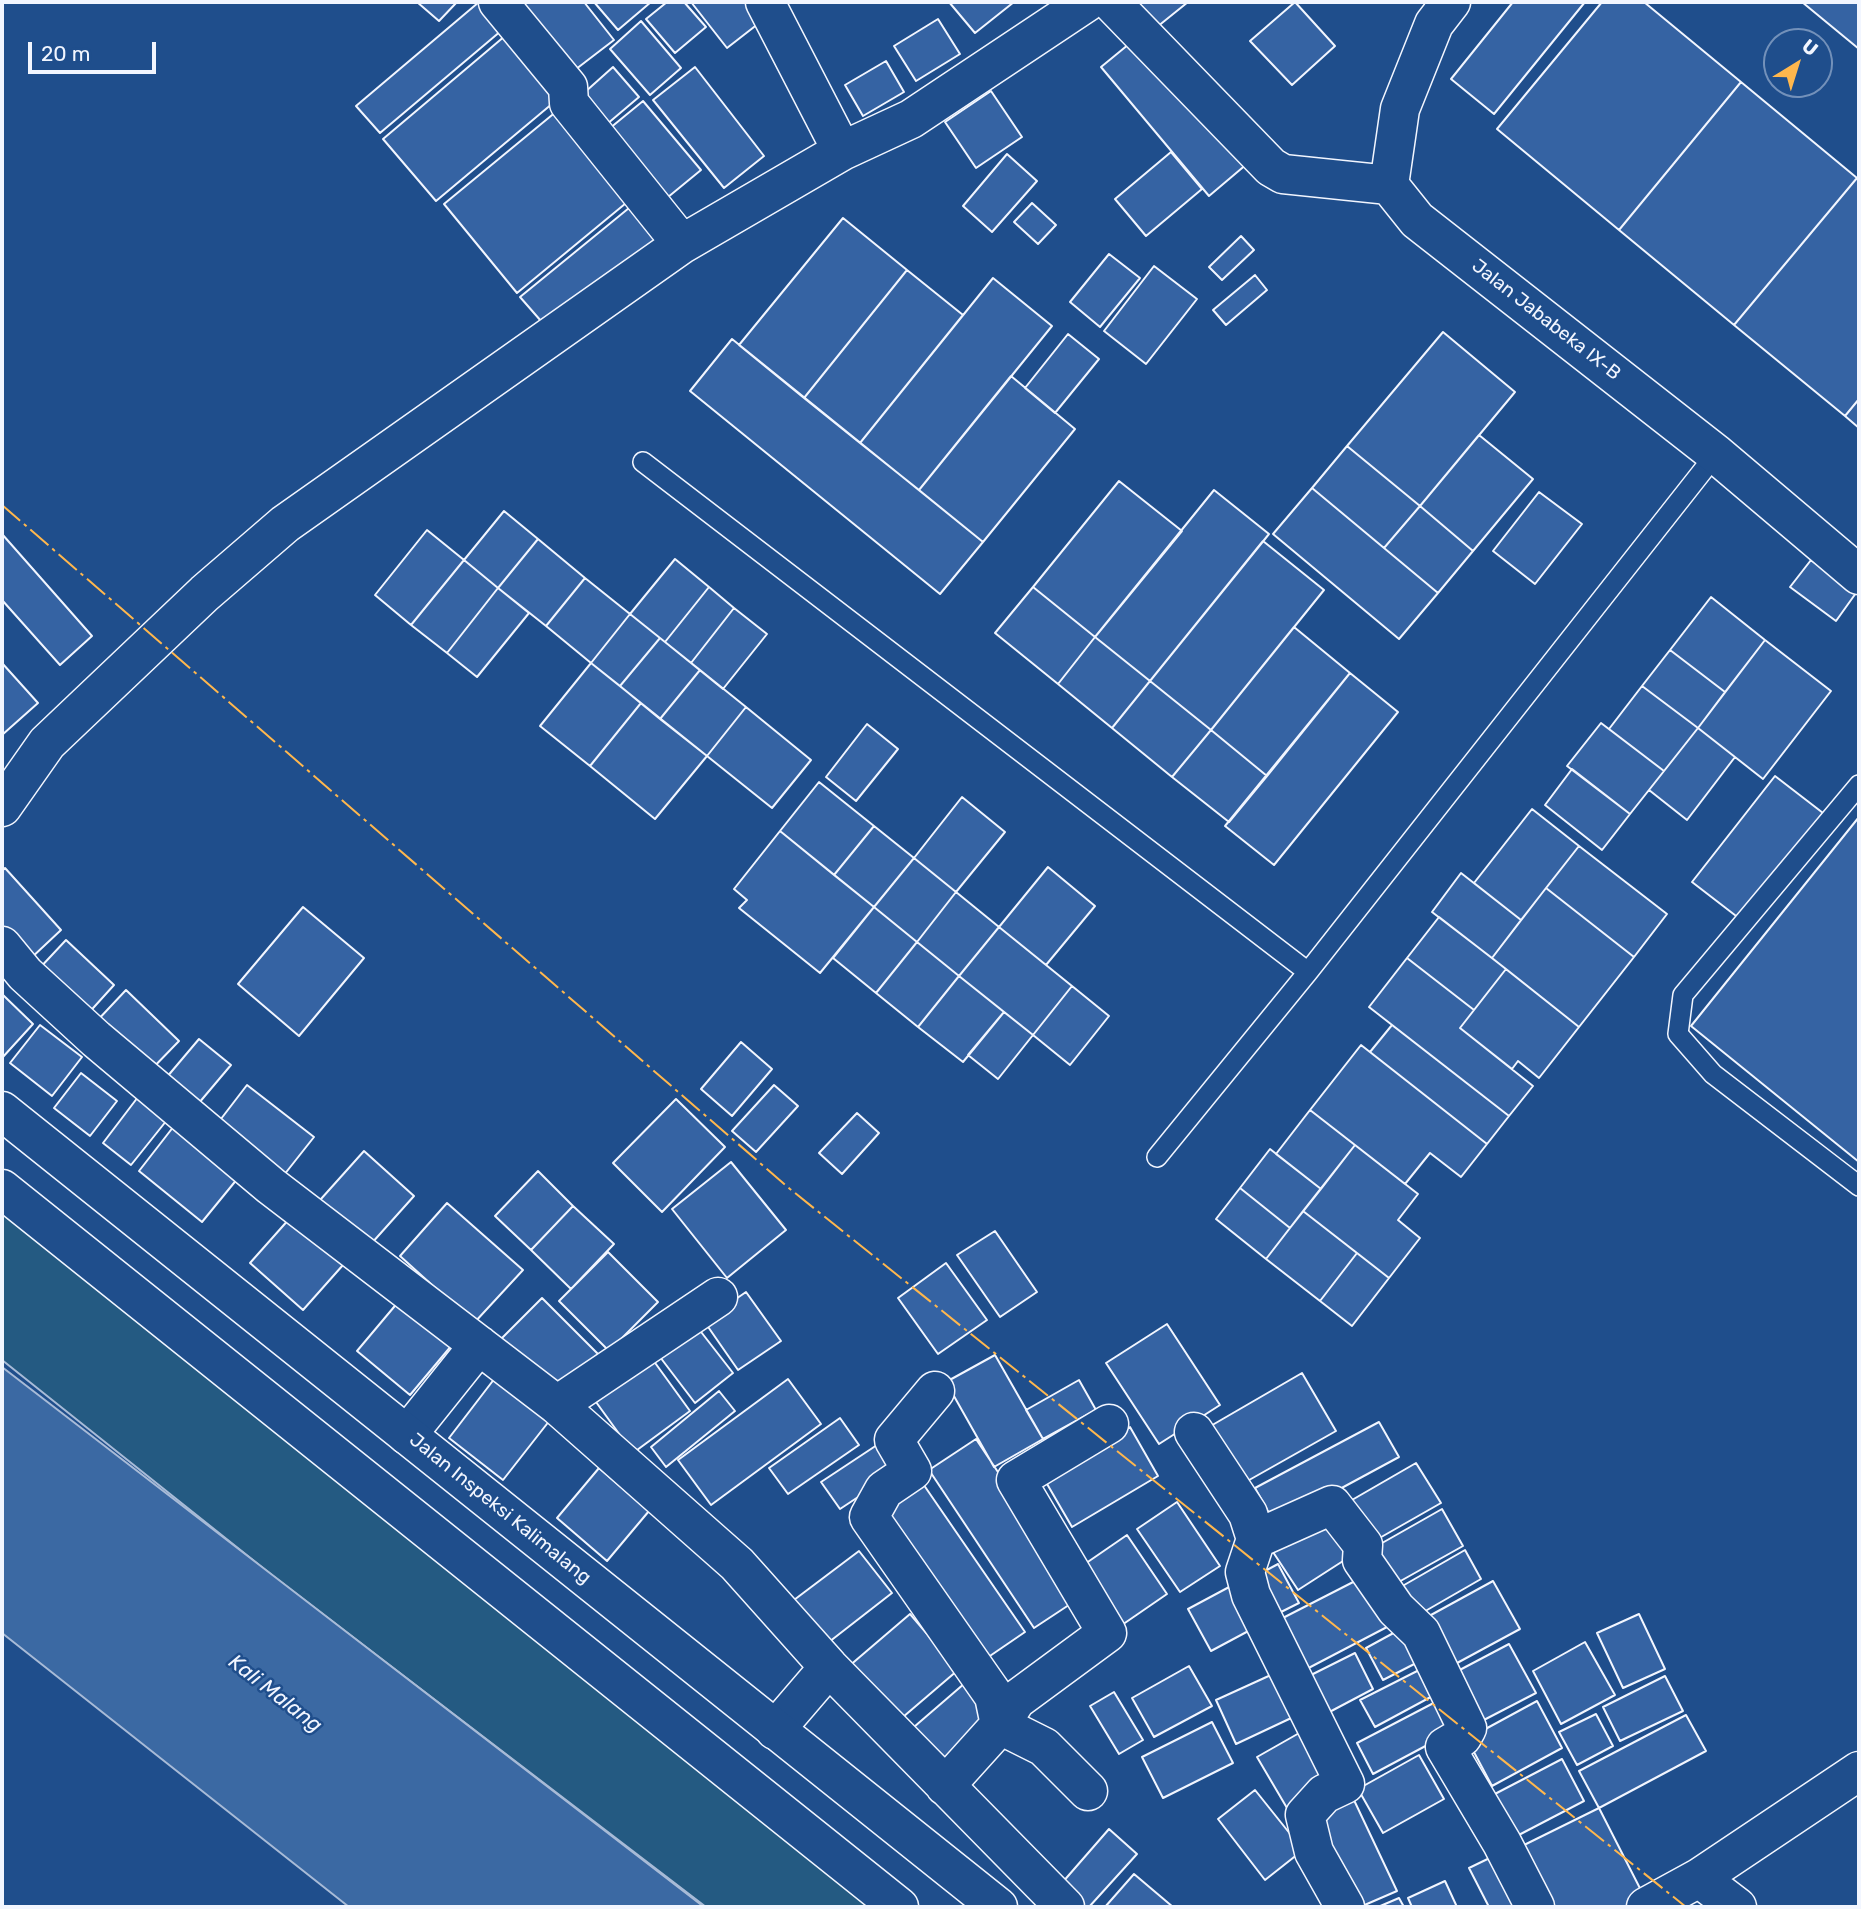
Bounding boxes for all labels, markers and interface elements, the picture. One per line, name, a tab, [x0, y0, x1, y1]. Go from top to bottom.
scale bar	[32, 28, 159, 72]
north arrow	[1763, 28, 1833, 98]
text: U	[1797, 34, 1823, 61]
text: 20 m	[41, 41, 90, 66]
street label: Jalan Jababeka IX-B	[1467, 255, 1625, 385]
street label: Jalan Inspeksi Kalimalang	[405, 1429, 595, 1589]
water label: Kali Malang	[223, 1650, 327, 1738]

